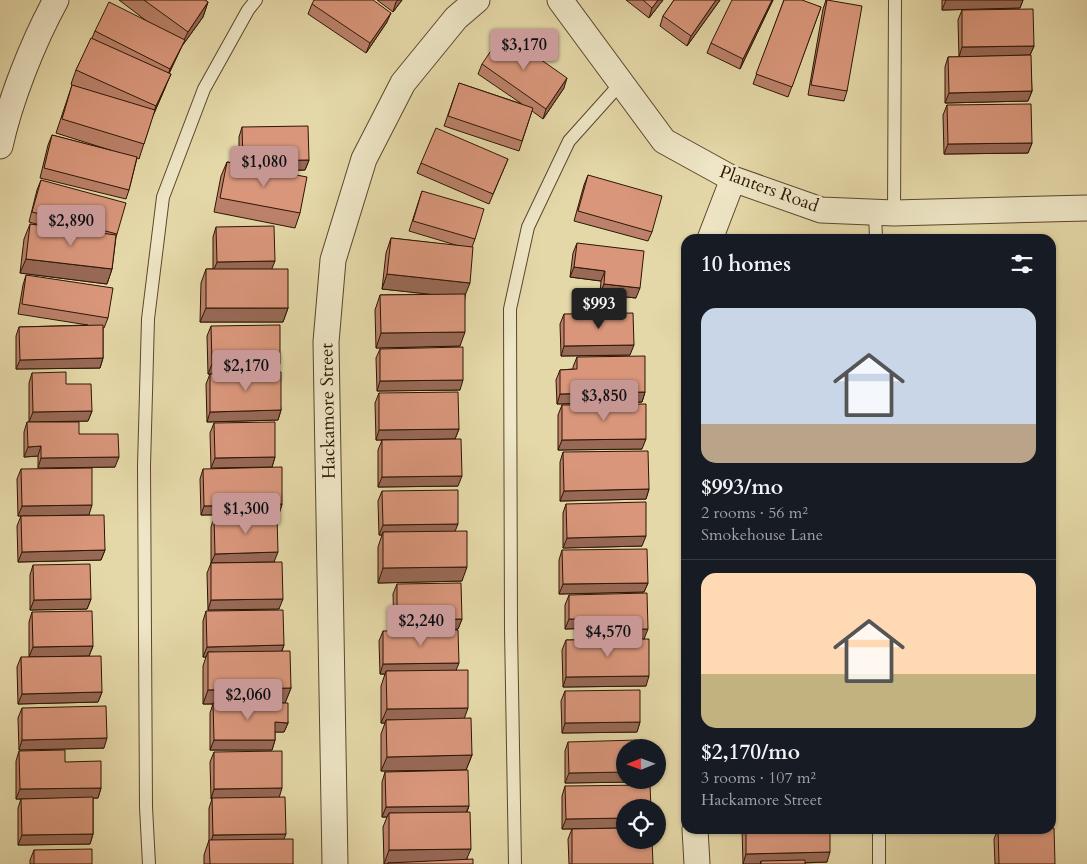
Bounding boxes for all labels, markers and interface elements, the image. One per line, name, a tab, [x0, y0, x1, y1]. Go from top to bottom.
pin: $3,170	[483, 28, 565, 71]
text: $3,170	[501, 34, 547, 56]
pin: $1,080	[223, 146, 305, 188]
text: $1,080	[241, 151, 287, 173]
street label: Planters Road	[716, 159, 823, 219]
pin: $2,890	[30, 204, 112, 247]
text: $2,890	[48, 210, 94, 232]
text: 10 homes	[701, 250, 791, 279]
icon: filters	[1008, 250, 1036, 278]
pin: $993	[569, 288, 629, 330]
text: $993	[583, 293, 615, 315]
icon: home	[824, 340, 914, 430]
street label: Hackamore Street	[314, 342, 342, 479]
pin: $2,170	[205, 350, 287, 392]
text: $2,170	[223, 355, 269, 377]
pin: $3,850	[563, 380, 645, 422]
text: $3,850	[581, 385, 627, 407]
text: $993/mo	[701, 473, 783, 502]
pin: $1,300	[205, 492, 287, 535]
text: $1,300	[223, 498, 269, 520]
text: 2 rooms · 56 m²	[701, 502, 808, 524]
text: Smokehouse Lane	[701, 524, 823, 546]
pin: $2,240	[380, 604, 462, 647]
icon: home	[824, 606, 914, 696]
text: $2,240	[398, 610, 444, 632]
pin: $4,570	[567, 616, 649, 658]
text: $4,570	[585, 621, 631, 643]
pin: $2,060	[207, 678, 289, 721]
text: $2,060	[225, 684, 271, 706]
text: $2,170/mo	[701, 738, 800, 767]
north arrow	[616, 739, 666, 789]
map controls	[616, 739, 666, 849]
text: 3 rooms · 107 m²	[701, 767, 816, 789]
text: Hackamore Street	[701, 789, 822, 811]
button: locate	[616, 799, 666, 849]

